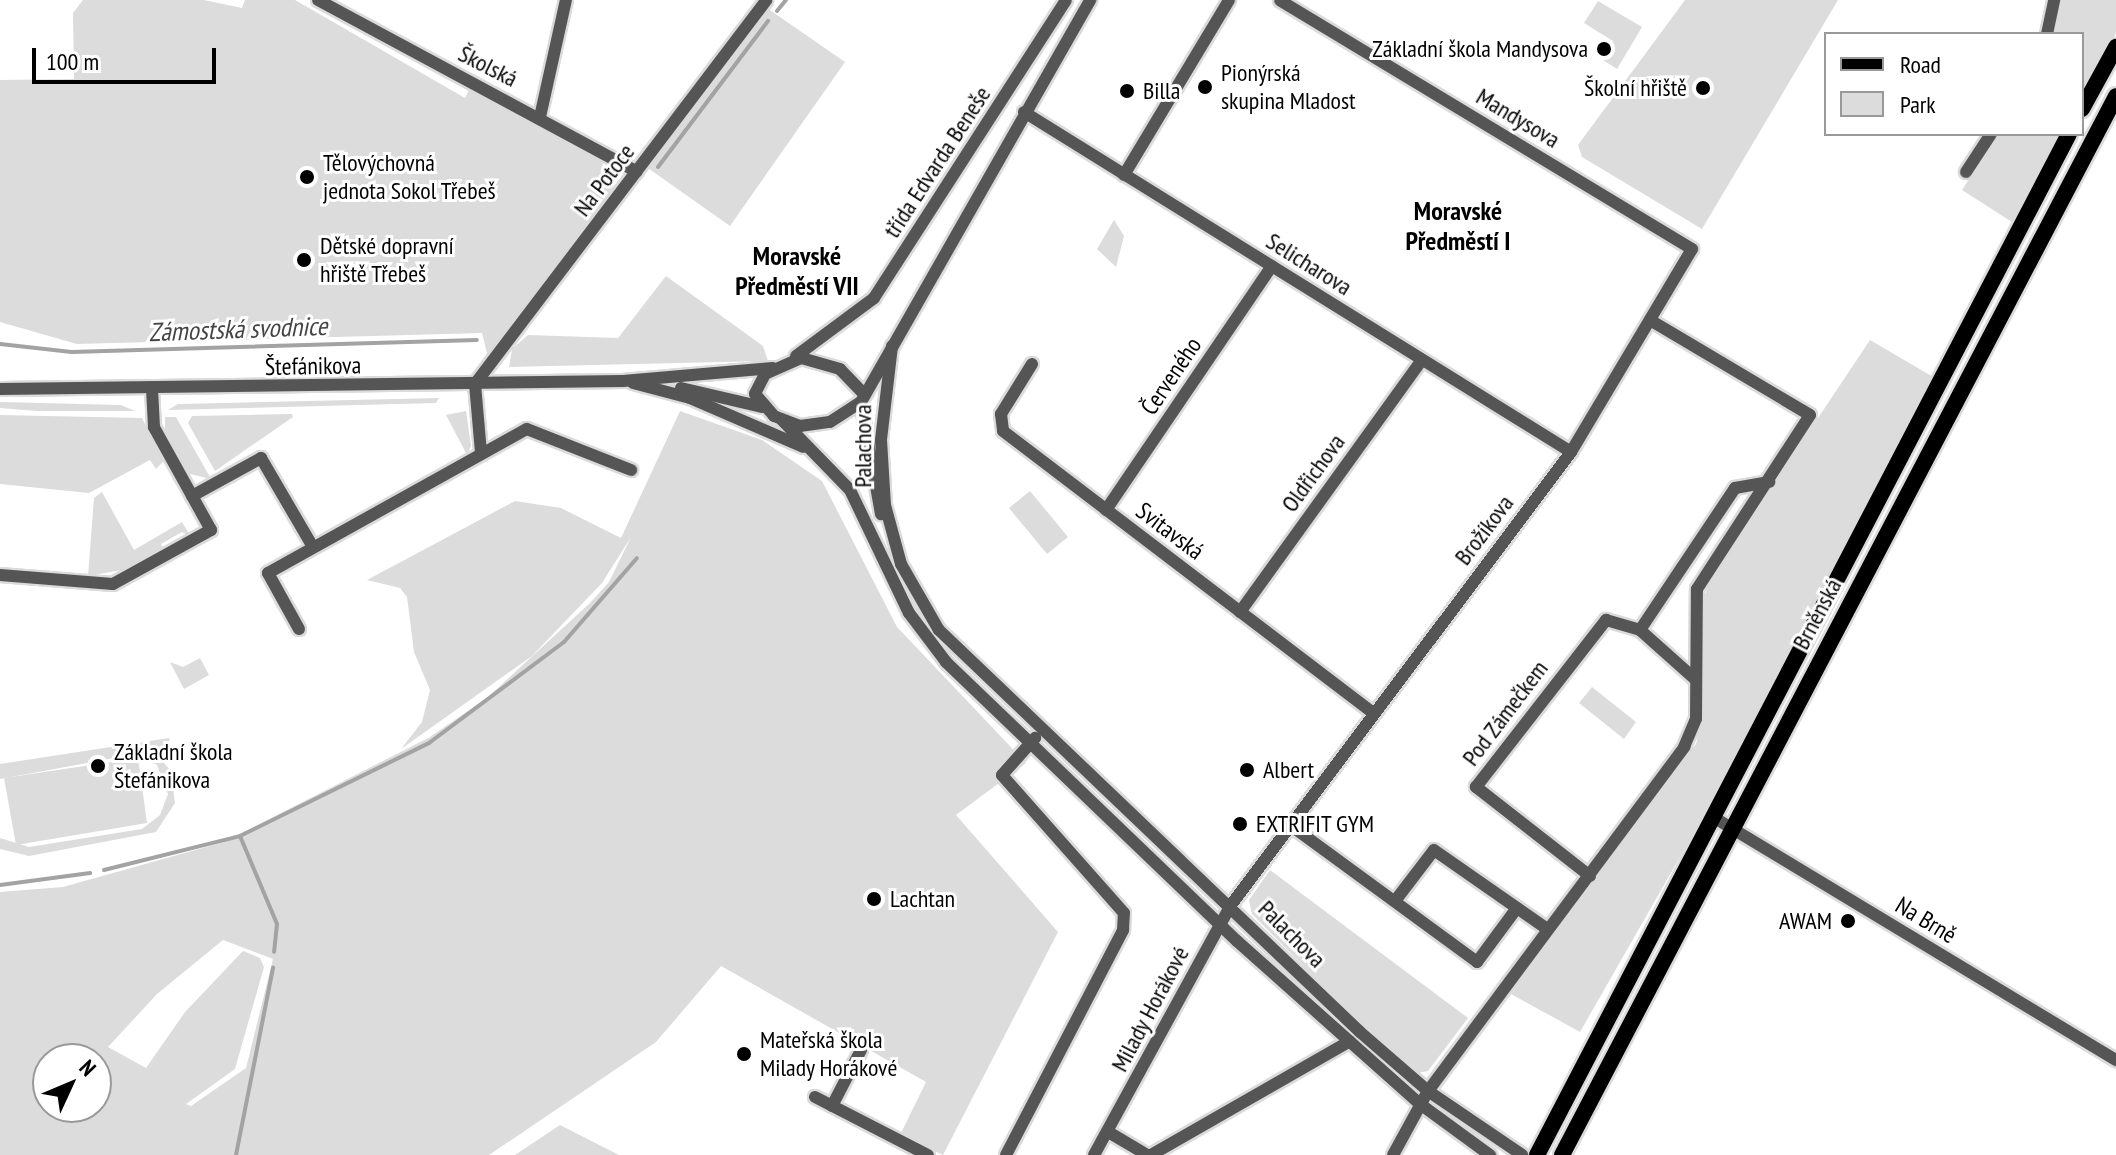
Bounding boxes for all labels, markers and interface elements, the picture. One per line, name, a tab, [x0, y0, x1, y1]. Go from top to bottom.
scale bar	[36, 32, 220, 82]
legend	[1824, 32, 2084, 136]
place label: Základní škola Mandysova	[1372, 35, 1588, 63]
street label: Školská	[454, 39, 522, 93]
marker: Základní škola Mandysova	[1595, 40, 1613, 58]
text: 100 m	[46, 46, 99, 77]
text: Road	[1900, 49, 1941, 80]
place label: Pionýrská skupina Mladost	[1221, 59, 1356, 115]
place label: Školní hřiště	[1584, 74, 1687, 102]
place label: Billa	[1143, 77, 1180, 105]
marker: Pionýrská skupina Mladost	[1196, 78, 1214, 96]
marker: Školní hřiště	[1694, 79, 1712, 97]
street label: třída Edvarda Beneše	[877, 81, 997, 243]
marker: Billa	[1118, 82, 1136, 100]
street label: Mandysova	[1471, 82, 1565, 154]
text: Park	[1900, 89, 1936, 120]
street label: Na Potoce	[568, 138, 640, 222]
place label: Tělovýchovná jednota Sokol Třebeš	[323, 149, 496, 205]
marker: Tělovýchovná jednota Sokol Třebeš	[298, 168, 316, 186]
district label: Moravské Předměstí I	[1406, 195, 1510, 256]
street label: Selicharova	[1261, 227, 1357, 301]
place label: Dětské dopravní hřiště Třebeš	[320, 232, 454, 288]
district label: Moravské Předměstí VII	[735, 240, 859, 302]
marker: Dětské dopravní hřiště Třebeš	[295, 251, 313, 269]
water label: Zámostská svodnice	[148, 310, 328, 348]
street label: Červeného	[1135, 332, 1207, 420]
street label: Štefánikova	[265, 351, 361, 381]
street label: Palachova	[849, 404, 877, 488]
street label: Oldřichova	[1275, 428, 1351, 518]
street label: Brožíkova	[1448, 489, 1520, 571]
street label: Svitavská	[1130, 496, 1210, 566]
street label: Brněnská	[1786, 574, 1848, 654]
street label: Pod Zámečkem	[1456, 655, 1554, 771]
place label: Základní škola Štefánikova	[114, 738, 233, 794]
place label: Albert	[1263, 756, 1314, 784]
marker: Základní škola Štefánikova	[89, 757, 107, 775]
marker: Albert	[1238, 761, 1256, 779]
place label: EXTRIFIT GYM	[1256, 810, 1375, 838]
marker: EXTRIFIT GYM	[1231, 815, 1249, 833]
place label: Lachtan	[890, 885, 955, 913]
marker: Lachtan	[865, 890, 883, 908]
street label: Na Brně	[1890, 891, 1962, 949]
street label: Palachova	[1252, 894, 1332, 974]
place label: AWAM	[1779, 907, 1832, 935]
marker: AWAM	[1839, 912, 1857, 930]
street label: Milady Horákové	[1105, 941, 1195, 1077]
place label: Mateřská škola Milady Horákové	[760, 1026, 898, 1082]
north arrow	[32, 1043, 112, 1123]
marker: Mateřská škola Milady Horákové	[735, 1045, 753, 1063]
text: N	[74, 1054, 102, 1082]

